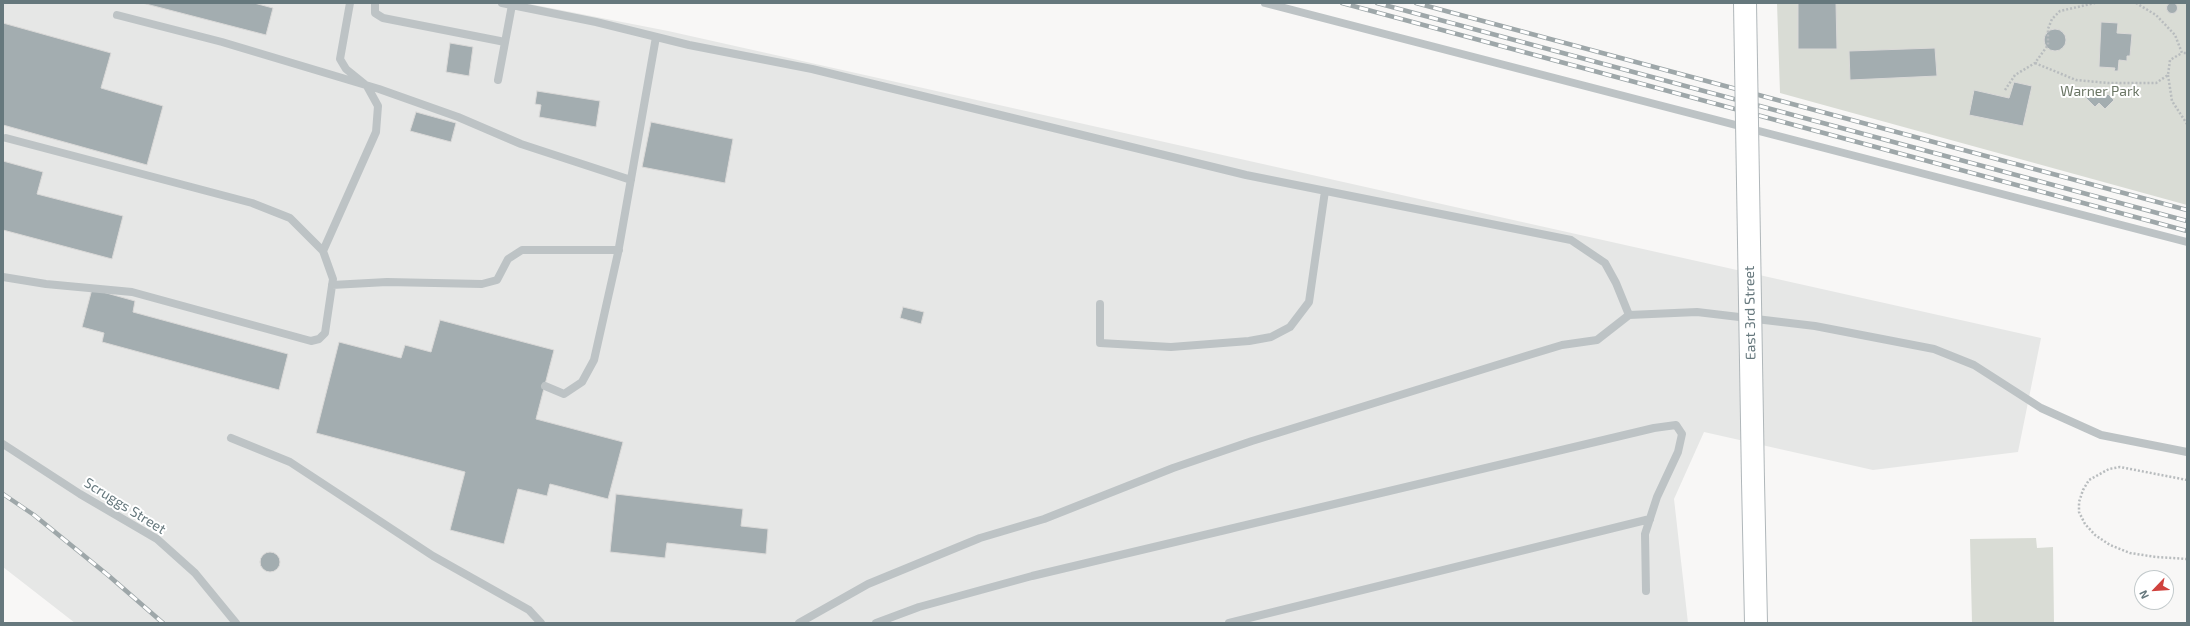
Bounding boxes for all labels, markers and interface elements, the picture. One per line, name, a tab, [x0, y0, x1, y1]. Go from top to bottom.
park label: Warner Park	[2060, 83, 2140, 99]
street label: East 3rd Street	[1741, 266, 1759, 360]
street label: Scruggs Street	[81, 474, 169, 538]
north arrow	[2134, 570, 2174, 610]
text: N	[2136, 589, 2151, 601]

